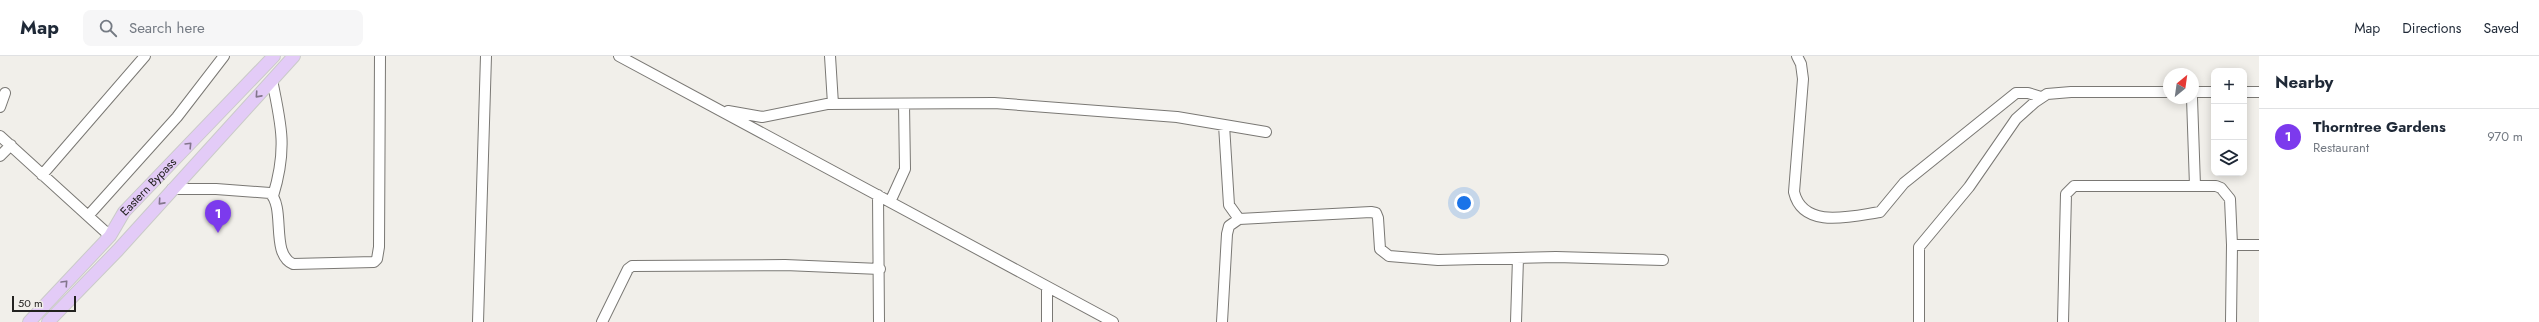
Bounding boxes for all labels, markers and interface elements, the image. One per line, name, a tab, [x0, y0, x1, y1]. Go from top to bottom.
search box	[83, 10, 363, 46]
text: Map	[20, 14, 59, 41]
icon: search	[97, 17, 119, 39]
text: Search here	[129, 17, 205, 39]
text: Map	[2354, 18, 2380, 38]
text: Directions	[2402, 18, 2462, 38]
text: Saved	[2484, 18, 2519, 38]
north arrow	[2163, 68, 2199, 104]
map controls	[2211, 68, 2247, 176]
button: +	[2211, 68, 2247, 104]
text: Nearby	[2275, 70, 2333, 94]
one-way arrow	[256, 90, 263, 98]
button: −	[2211, 104, 2247, 140]
text: Thorntree Gardens	[2313, 116, 2446, 138]
text: 1	[2285, 127, 2291, 146]
text: 970 m	[2487, 127, 2523, 146]
text: Restaurant	[2313, 138, 2369, 157]
button: layers	[2211, 140, 2247, 176]
one-way arrow	[184, 143, 191, 150]
street label: Eastern Bypass	[116, 153, 181, 220]
your location	[1454, 193, 1474, 213]
one-way arrow	[159, 197, 166, 204]
pin: 1	[205, 200, 231, 233]
one-way arrow	[60, 280, 68, 288]
scale bar	[12, 294, 76, 313]
text: 50 m	[18, 295, 43, 311]

